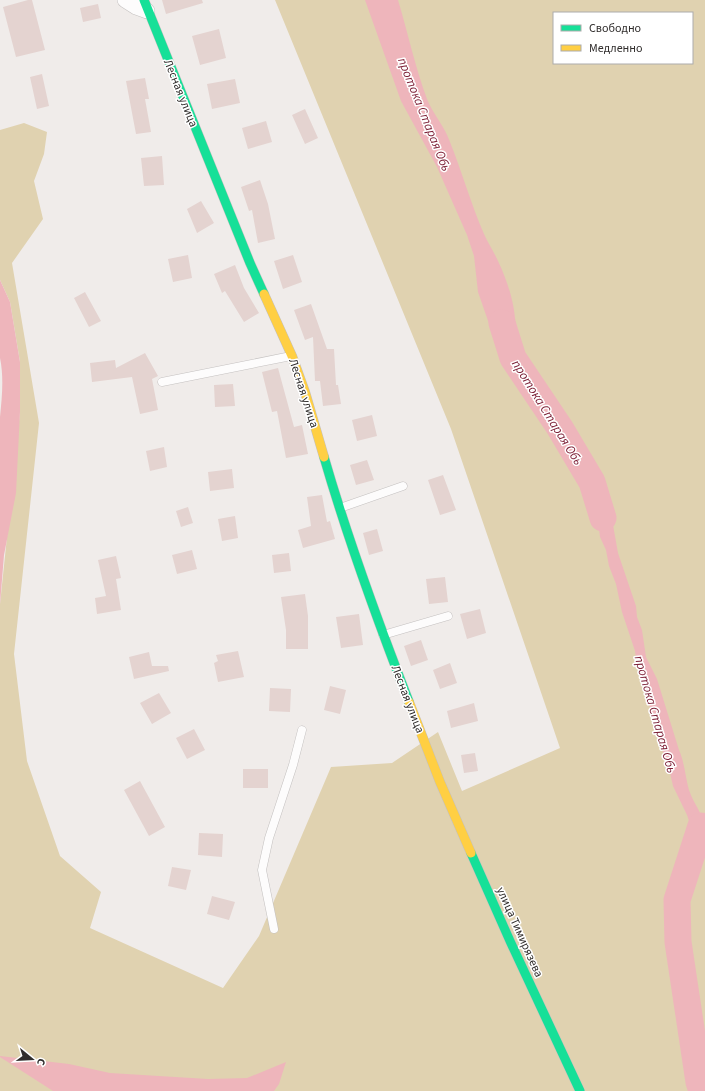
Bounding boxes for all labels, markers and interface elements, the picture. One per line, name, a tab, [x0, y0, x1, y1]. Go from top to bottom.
legend	[553, 12, 693, 64]
text: Свободно	[589, 20, 641, 37]
text: Медленно	[589, 40, 643, 57]
water label: протока Старая Обь	[393, 55, 455, 174]
street label: Лесная улица	[159, 57, 202, 130]
street label: Лесная улица	[284, 356, 323, 430]
water label: протока Старая Обь	[507, 356, 587, 469]
water label: протока Старая Обь	[630, 653, 680, 775]
street label: Лесная улица	[387, 663, 428, 736]
street label: улица Тимирязева	[492, 884, 547, 980]
north arrow	[12, 1039, 52, 1079]
text: С	[33, 1057, 49, 1068]

